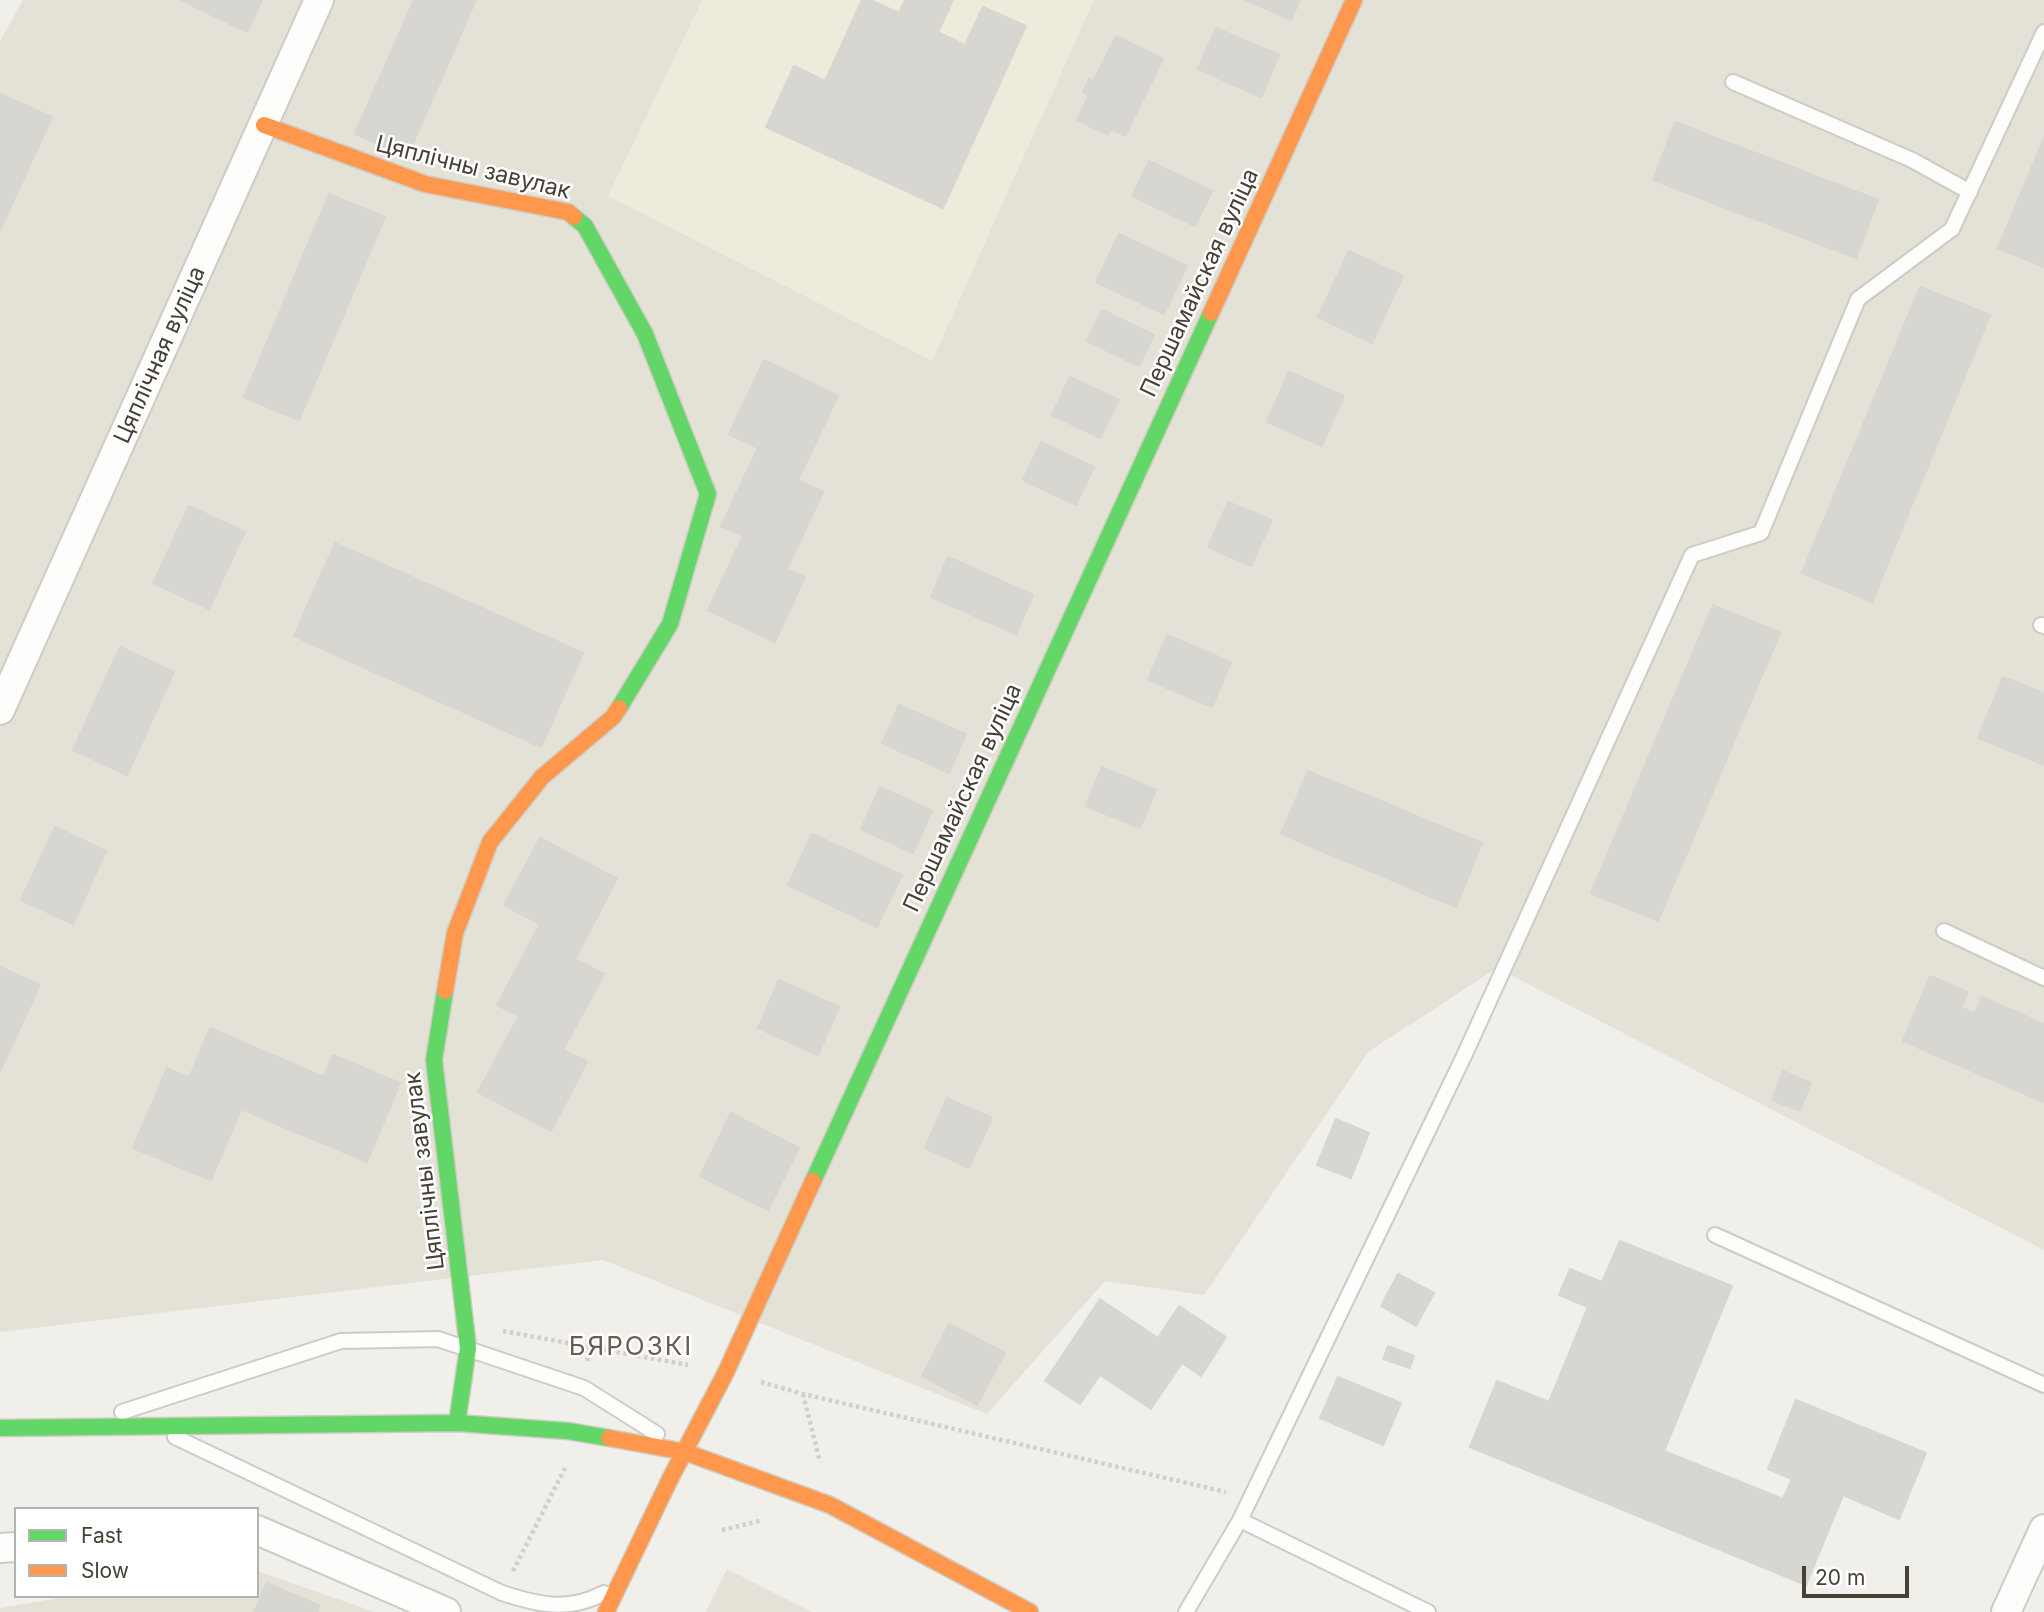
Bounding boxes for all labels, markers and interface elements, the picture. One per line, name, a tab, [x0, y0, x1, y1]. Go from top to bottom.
street label: Цяплічны завулак	[373, 130, 573, 206]
street label: Першамайская вуліца	[1135, 164, 1265, 402]
street label: Цяплічная вуліца	[109, 262, 211, 448]
street label: Першамайская вуліца	[898, 679, 1028, 917]
street label: Цяплічны завулак	[399, 1070, 451, 1272]
district label: БЯРОЗКІ	[570, 1331, 692, 1363]
legend	[14, 1507, 259, 1598]
text: Fast	[81, 1523, 123, 1548]
scale bar	[1806, 1552, 1913, 1596]
text: Slow	[81, 1558, 129, 1583]
text: 20 m	[1815, 1565, 1865, 1590]

